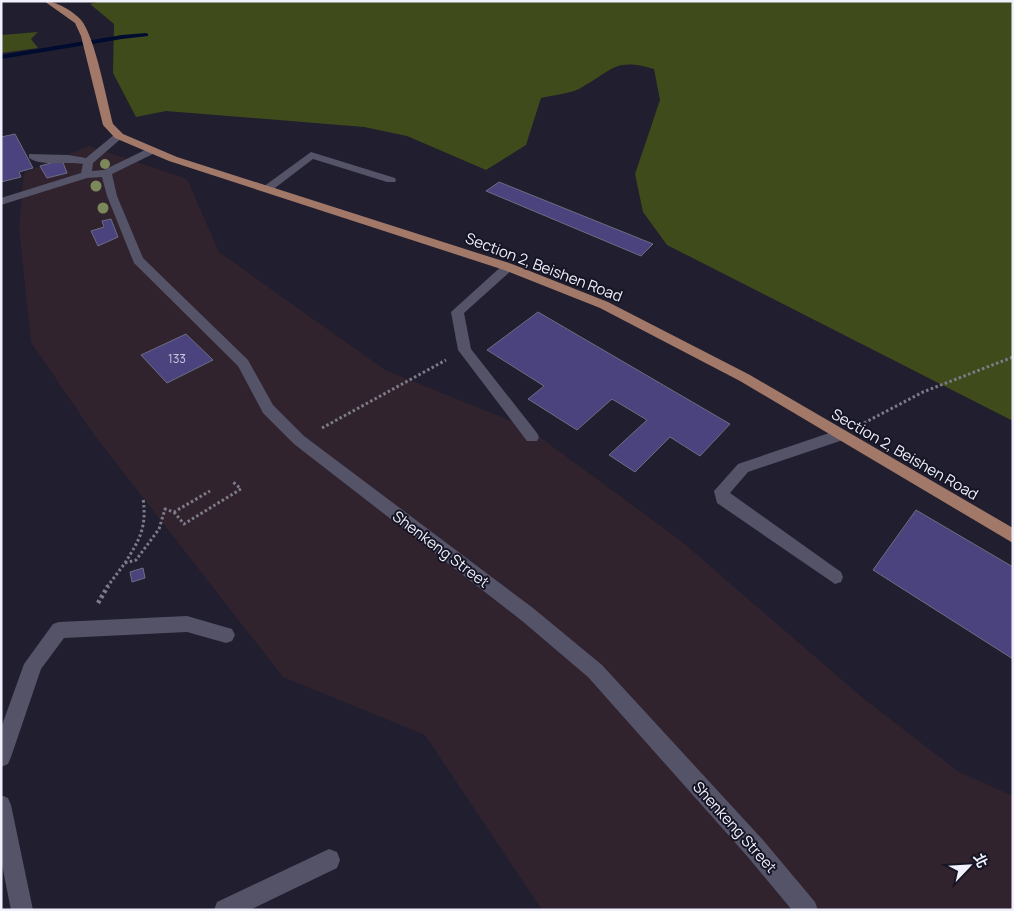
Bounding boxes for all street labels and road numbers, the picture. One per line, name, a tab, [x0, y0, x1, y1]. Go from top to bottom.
street label: Section 2, Beishen Road	[463, 227, 625, 307]
street label: Section 2, Beishen Road	[828, 403, 982, 505]
street label: Shenkeng Street	[388, 506, 494, 592]
street label: Shenkeng Street	[688, 777, 782, 877]

